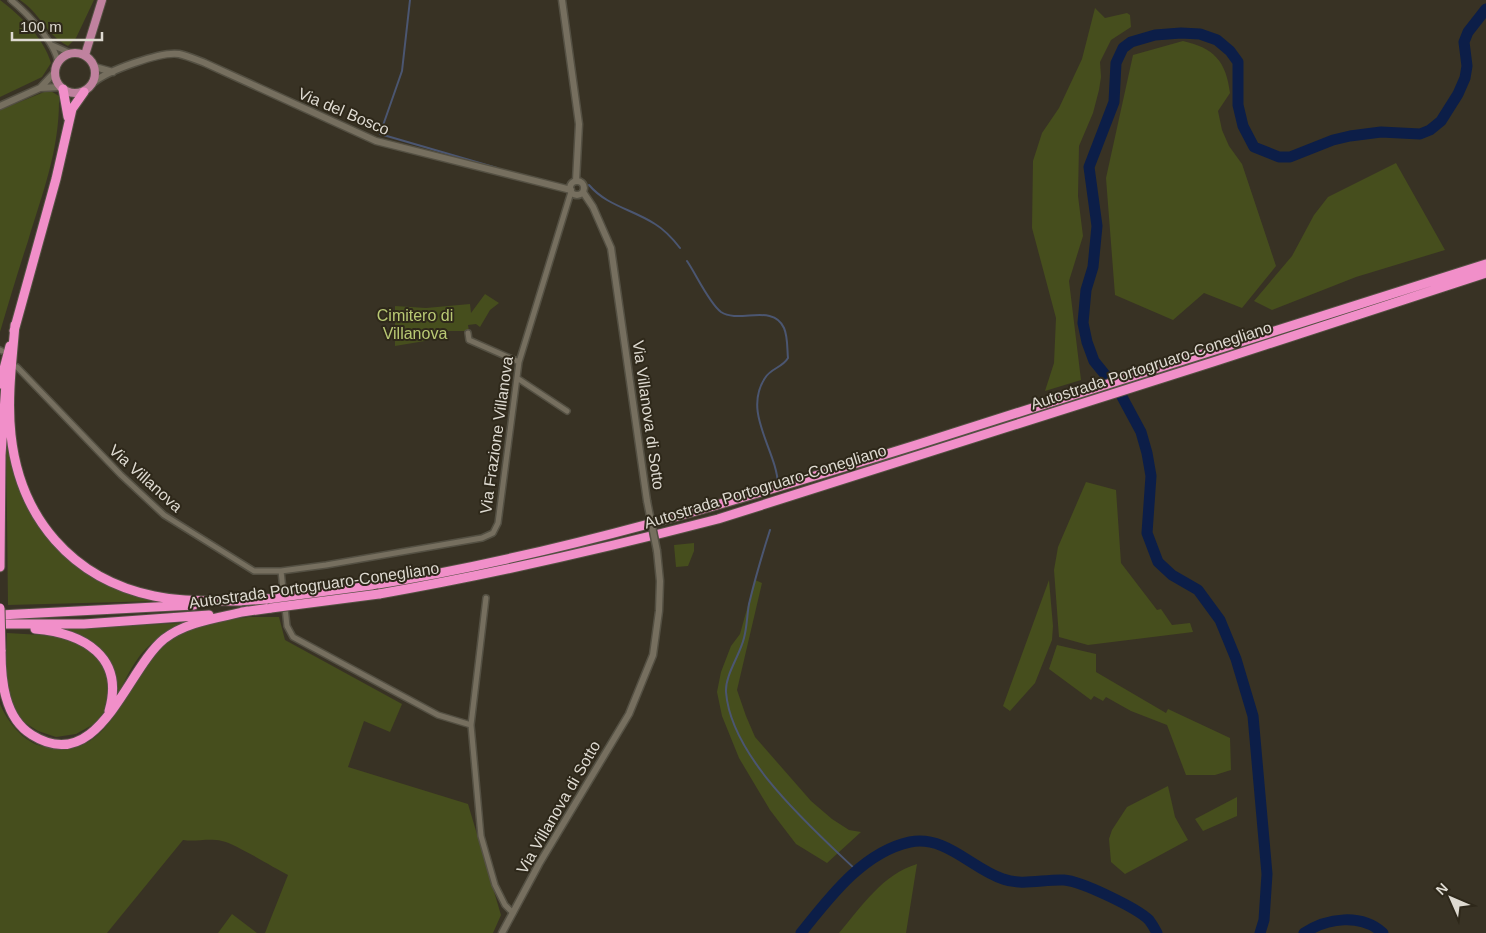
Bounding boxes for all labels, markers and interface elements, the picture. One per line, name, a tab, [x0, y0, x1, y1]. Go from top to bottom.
scale bar	[12, 10, 102, 42]
text: 100 m	[20, 18, 62, 35]
street label: Via del Bosco	[296, 85, 392, 138]
park label: Cimitero di Villanova	[377, 307, 453, 342]
street label: Autostrada Portogruaro-Conegliano	[1028, 318, 1274, 413]
street label: Via Villanova di Sotto	[630, 339, 667, 491]
street label: Via Frazione Villanova	[477, 355, 516, 515]
street label: Via Villanova	[106, 441, 186, 516]
street label: Autostrada Portogruaro-Conegliano	[642, 441, 889, 532]
street label: Autostrada Portogruaro-Conegliano	[188, 559, 440, 611]
street label: Via Villanova di Sotto	[513, 738, 604, 877]
north arrow	[1426, 873, 1476, 923]
text: N	[1433, 880, 1451, 898]

